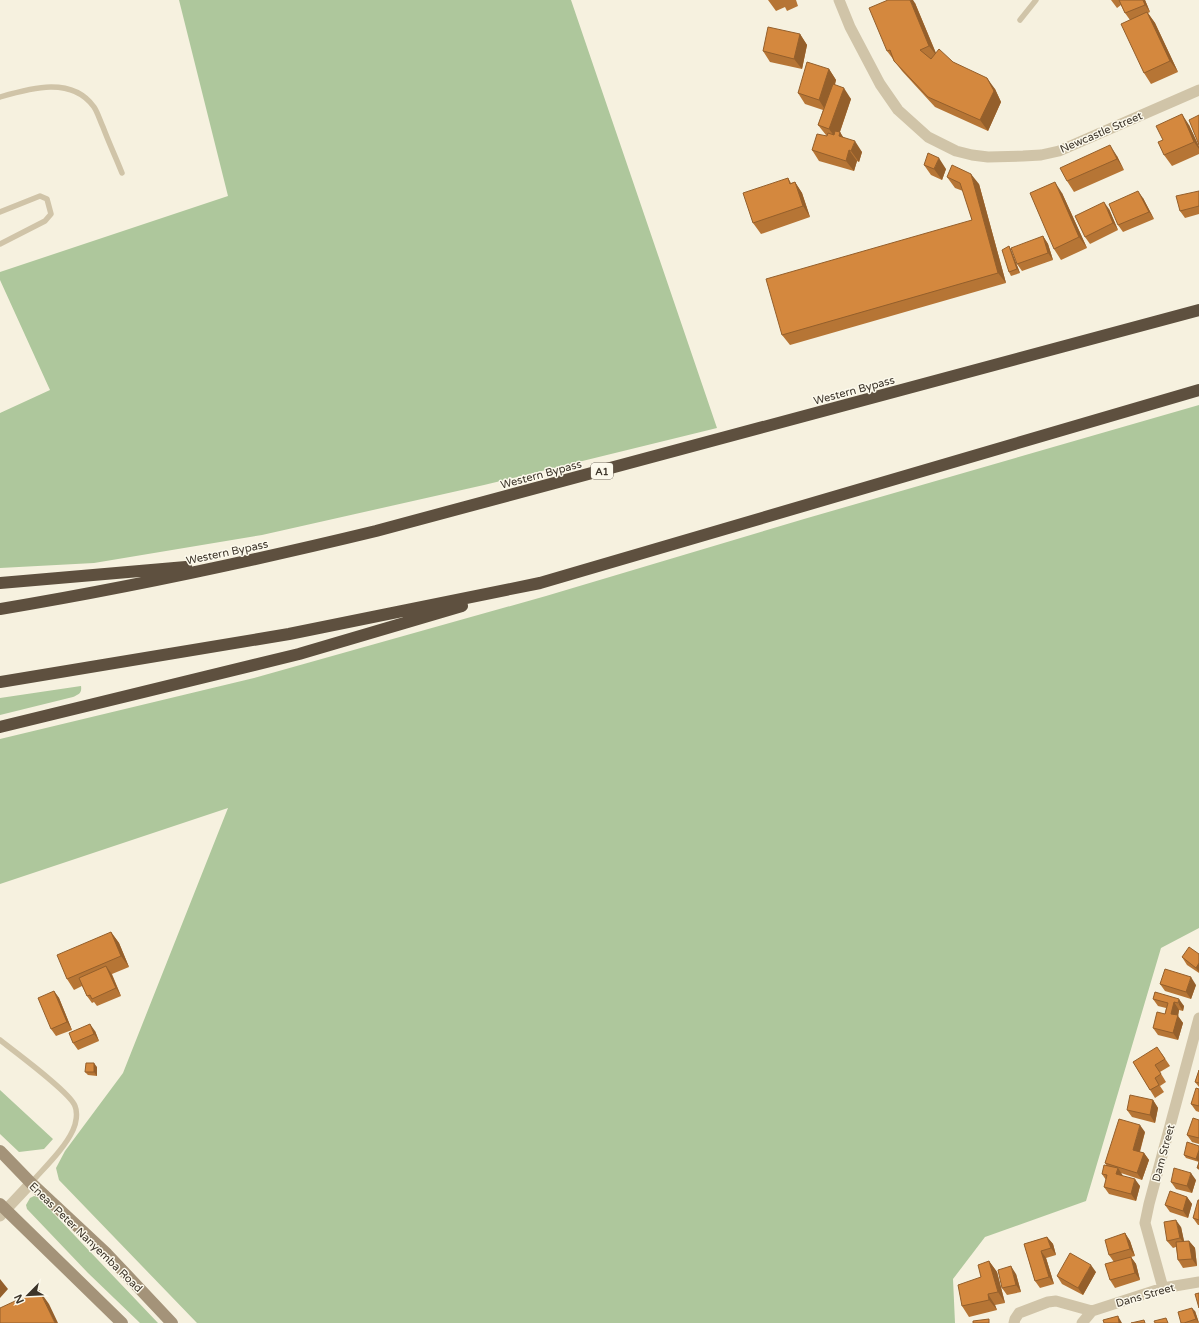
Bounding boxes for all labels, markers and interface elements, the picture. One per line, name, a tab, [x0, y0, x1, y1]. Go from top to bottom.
street label: Newcastle Street	[1058, 109, 1144, 156]
street label: Western Bypass	[812, 373, 896, 408]
street label: Western Bypass	[499, 457, 583, 492]
road number: A1	[591, 463, 613, 479]
street label: Western Bypass	[185, 537, 269, 568]
street label: Dam Street	[1150, 1123, 1177, 1183]
street label: Eneas Peter Nanyemba Road	[26, 1180, 145, 1295]
north arrow	[8, 1275, 48, 1315]
street label: Dans Street	[1114, 1281, 1176, 1310]
text: N	[12, 1292, 27, 1306]

